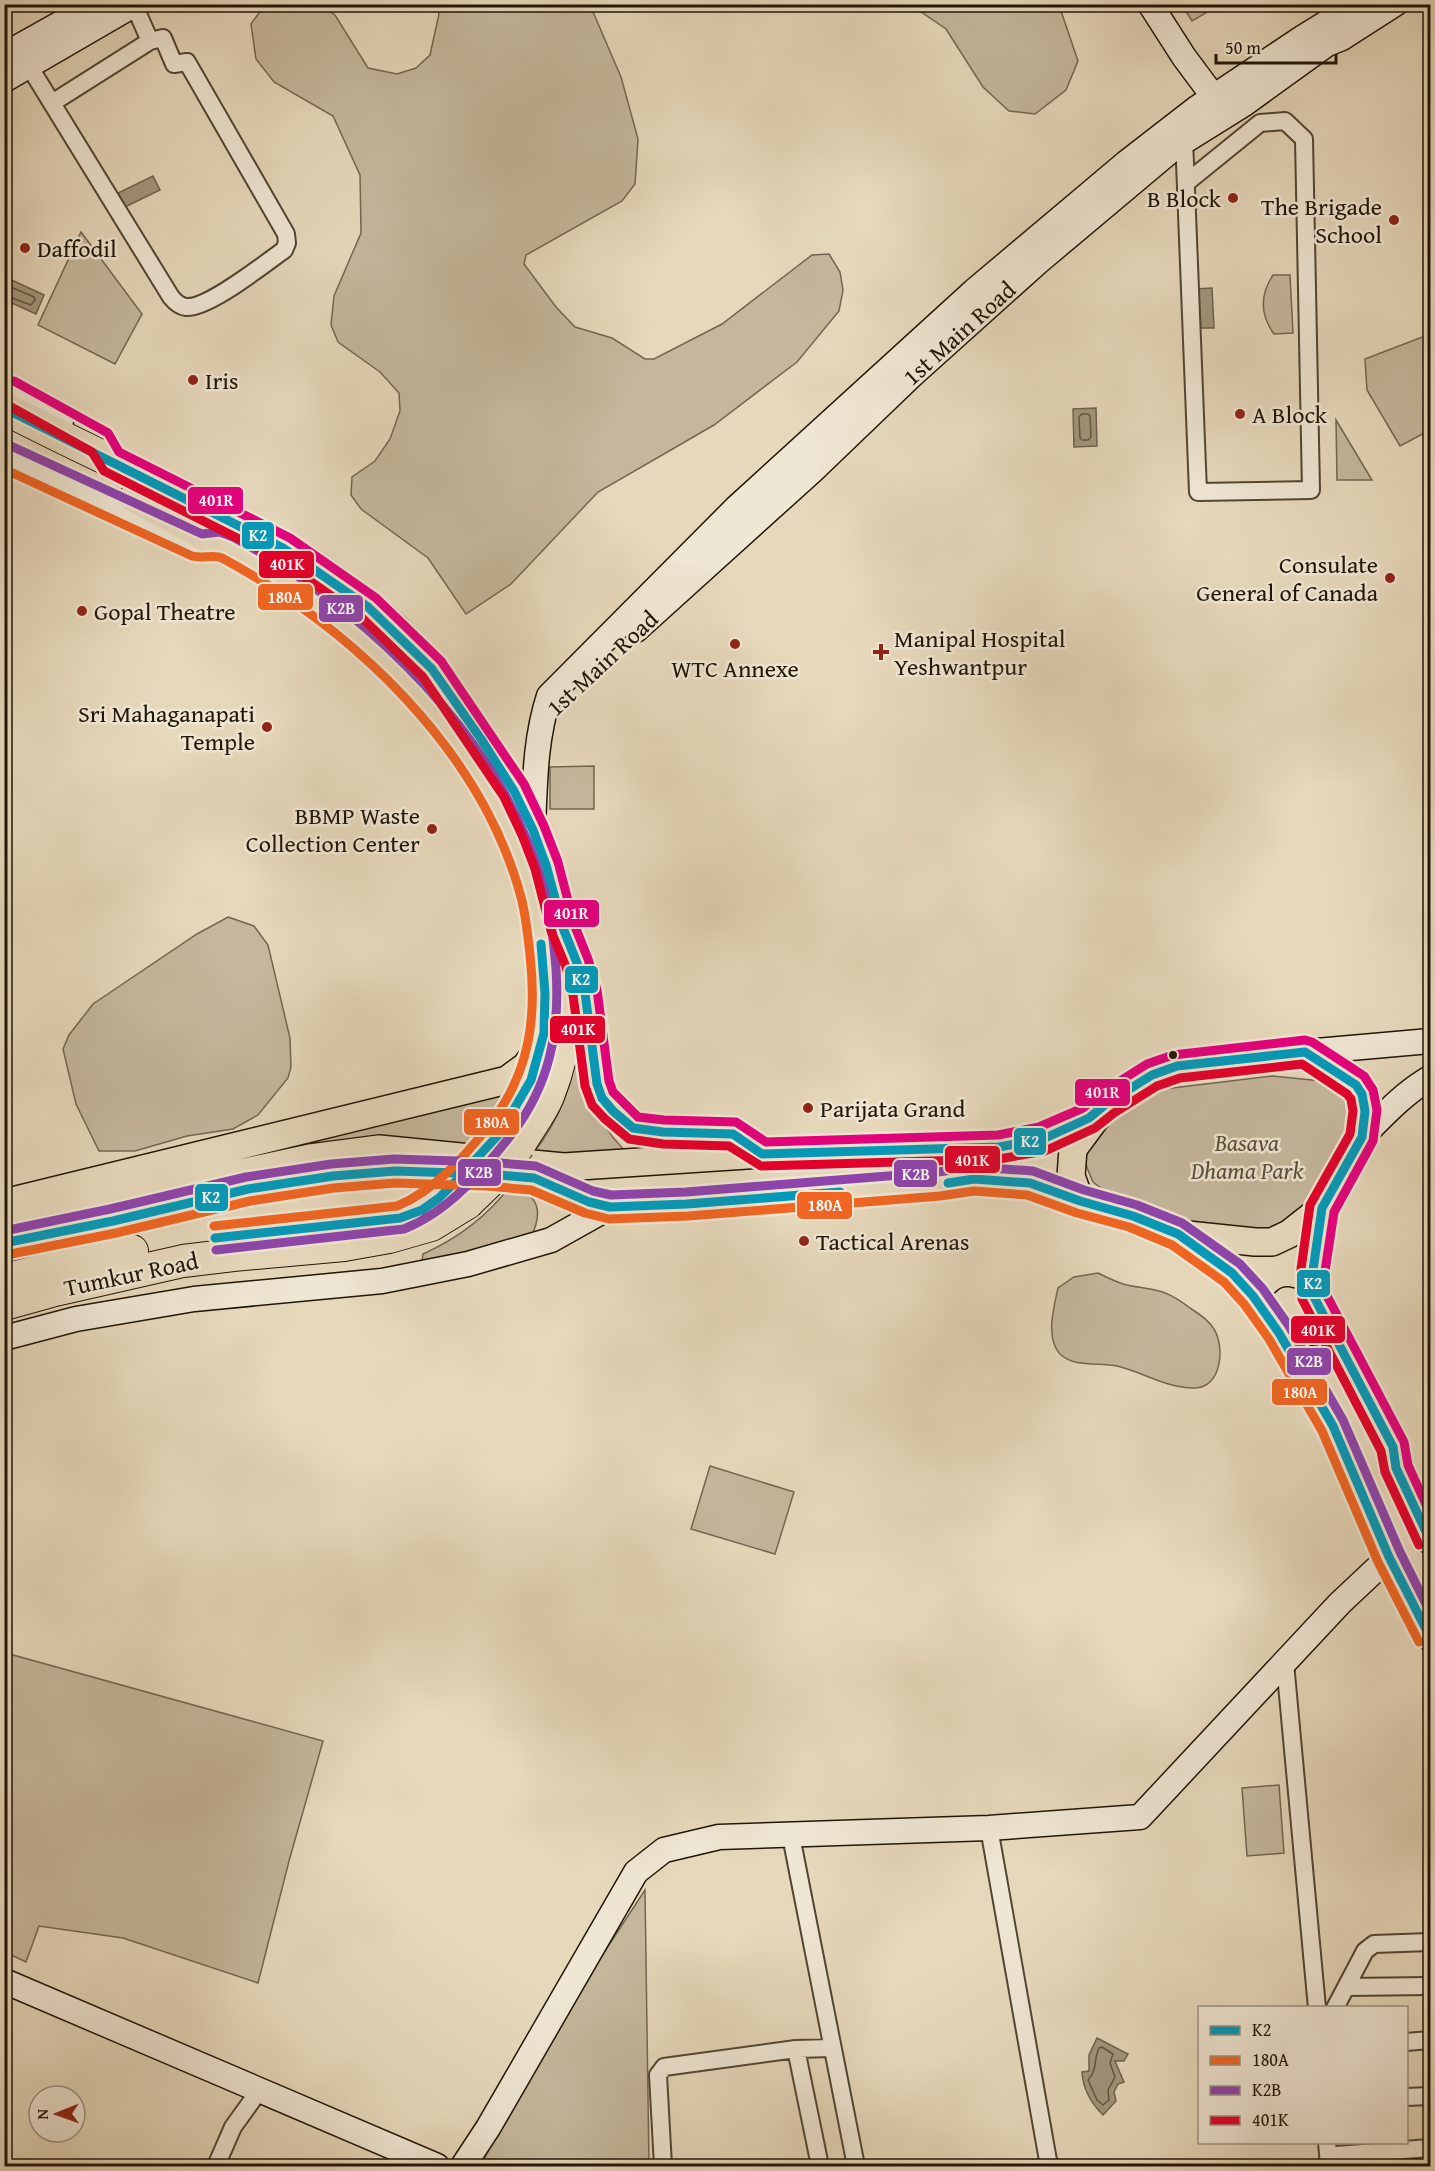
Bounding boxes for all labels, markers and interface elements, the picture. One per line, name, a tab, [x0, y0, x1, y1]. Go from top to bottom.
scale bar	[1216, 27, 1336, 65]
text: 50 m	[1225, 34, 1261, 61]
place label: B Block	[1147, 181, 1222, 216]
place label: The Brigade School	[1261, 189, 1382, 252]
marker: B Block	[1226, 191, 1240, 205]
marker: The Brigade School	[1387, 213, 1401, 227]
place label: Daffodil	[37, 231, 117, 266]
marker: Daffodil	[18, 241, 32, 255]
street label: 1st Main Road	[895, 273, 1023, 393]
place label: Iris	[205, 363, 239, 398]
marker: Iris	[186, 373, 200, 387]
place label: A Block	[1252, 397, 1328, 432]
marker: A Block	[1233, 407, 1247, 421]
line badge: 401R	[187, 486, 244, 515]
text: 401R	[199, 488, 233, 512]
line badge: K2	[241, 521, 275, 550]
text: K2	[249, 523, 267, 547]
place label: Consulate General of Canada	[1196, 547, 1379, 610]
line badge: 401K	[258, 550, 315, 579]
text: 401K	[270, 552, 305, 576]
marker: Consulate General of Canada	[1383, 571, 1397, 585]
line badge: 180A	[257, 583, 314, 611]
text: 180A	[267, 585, 303, 609]
place label: Gopal Theatre	[94, 594, 236, 629]
line badge: K2B	[318, 594, 364, 623]
text: K2B	[327, 596, 355, 620]
street label: 1st Main Road	[538, 602, 666, 724]
marker: Gopal Theatre	[75, 604, 89, 618]
place label: Manipal Hospital Yeshwantpur	[894, 621, 1066, 684]
marker: WTC Annexe	[728, 637, 742, 651]
marker: Manipal Hospital Yeshwantpur	[872, 643, 890, 661]
place label: WTC Annexe	[671, 651, 799, 686]
place label: Sri Mahaganapati Temple	[78, 696, 255, 759]
marker: Sri Mahaganapati Temple	[260, 720, 274, 734]
place label: BBMP Waste Collection Center	[246, 798, 420, 861]
marker: BBMP Waste Collection Center	[425, 822, 439, 836]
line badge: 401R	[543, 899, 600, 928]
text: 401R	[554, 901, 588, 925]
line badge: K2	[564, 965, 599, 994]
text: K2	[572, 967, 590, 991]
line badge: 401K	[549, 1015, 606, 1044]
text: 401K	[561, 1017, 596, 1041]
unlabelled marker	[1167, 1049, 1179, 1061]
line badge: 401R	[1074, 1078, 1131, 1107]
text: 401R	[1085, 1080, 1119, 1104]
place label: Parijata Grand	[820, 1091, 965, 1126]
marker: Parijata Grand	[801, 1101, 815, 1115]
line badge: 180A	[463, 1108, 520, 1136]
text: 180A	[474, 1110, 510, 1134]
park label: Basava Dhama Park	[1190, 1125, 1303, 1188]
line badge: K2	[1013, 1127, 1047, 1156]
text: K2	[1021, 1129, 1039, 1153]
line badge: 401K	[944, 1145, 1001, 1174]
text: 401K	[955, 1148, 990, 1172]
line badge: K2B	[457, 1158, 502, 1187]
line badge: K2B	[893, 1159, 938, 1188]
text: K2B	[465, 1160, 493, 1184]
text: K2B	[902, 1162, 930, 1186]
line badge: K2	[194, 1183, 229, 1212]
text: K2	[202, 1185, 220, 1209]
line badge: 180A	[796, 1191, 853, 1220]
text: 180A	[807, 1193, 843, 1217]
place label: Tactical Arenas	[816, 1224, 969, 1259]
marker: Tactical Arenas	[797, 1234, 811, 1248]
street label: Tumkur Road	[61, 1243, 202, 1305]
line badge: K2	[1296, 1269, 1331, 1298]
text: K2	[1304, 1271, 1322, 1295]
line badge: 401K	[1290, 1315, 1346, 1344]
text: 401K	[1301, 1318, 1336, 1342]
line badge: K2B	[1286, 1347, 1332, 1376]
text: K2B	[1295, 1349, 1323, 1373]
line badge: 180A	[1271, 1378, 1328, 1406]
text: 180A	[1282, 1380, 1318, 1404]
legend	[1198, 2006, 1408, 2144]
text: K2	[1252, 2016, 1271, 2043]
text: 180A	[1252, 2046, 1289, 2073]
text: K2B	[1252, 2076, 1282, 2103]
north arrow	[27, 2084, 87, 2144]
text: 401K	[1252, 2106, 1289, 2133]
text: N	[30, 2108, 54, 2120]

